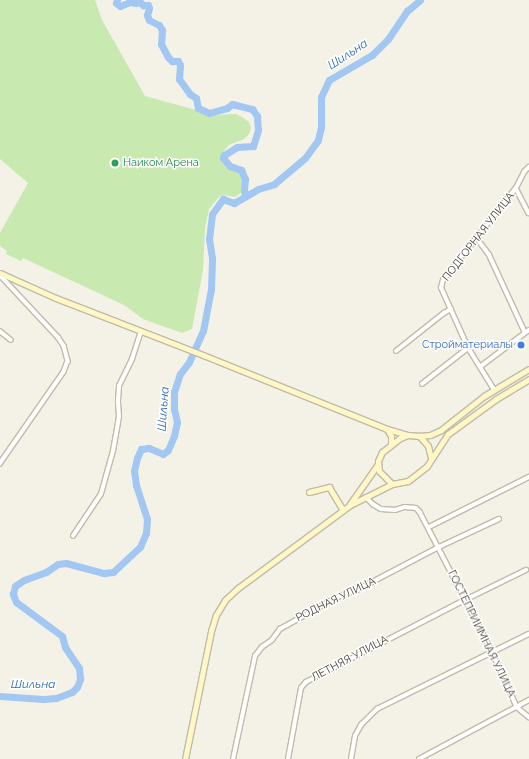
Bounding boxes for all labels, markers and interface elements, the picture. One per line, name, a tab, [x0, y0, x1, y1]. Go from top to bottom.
water label: Шильна	[325, 37, 371, 73]
place label: Наиком Арена	[123, 156, 199, 170]
marker: Наиком Арена	[110, 158, 120, 168]
street label: ПОДГОРНАЯ УЛИЦА	[440, 190, 518, 284]
place label: Стройматериалы	[422, 338, 513, 352]
marker: Стройматериалы	[516, 340, 526, 350]
water label: Шильна	[155, 386, 173, 432]
street label: ГОСТЕПРИИМНАЯ УЛИЦА	[444, 568, 518, 700]
street label: РОДНАЯ УЛИЦА	[294, 575, 378, 625]
street label: ЛЕТНЯЯ УЛИЦА	[309, 633, 391, 685]
water label: Шильна	[11, 678, 55, 692]

